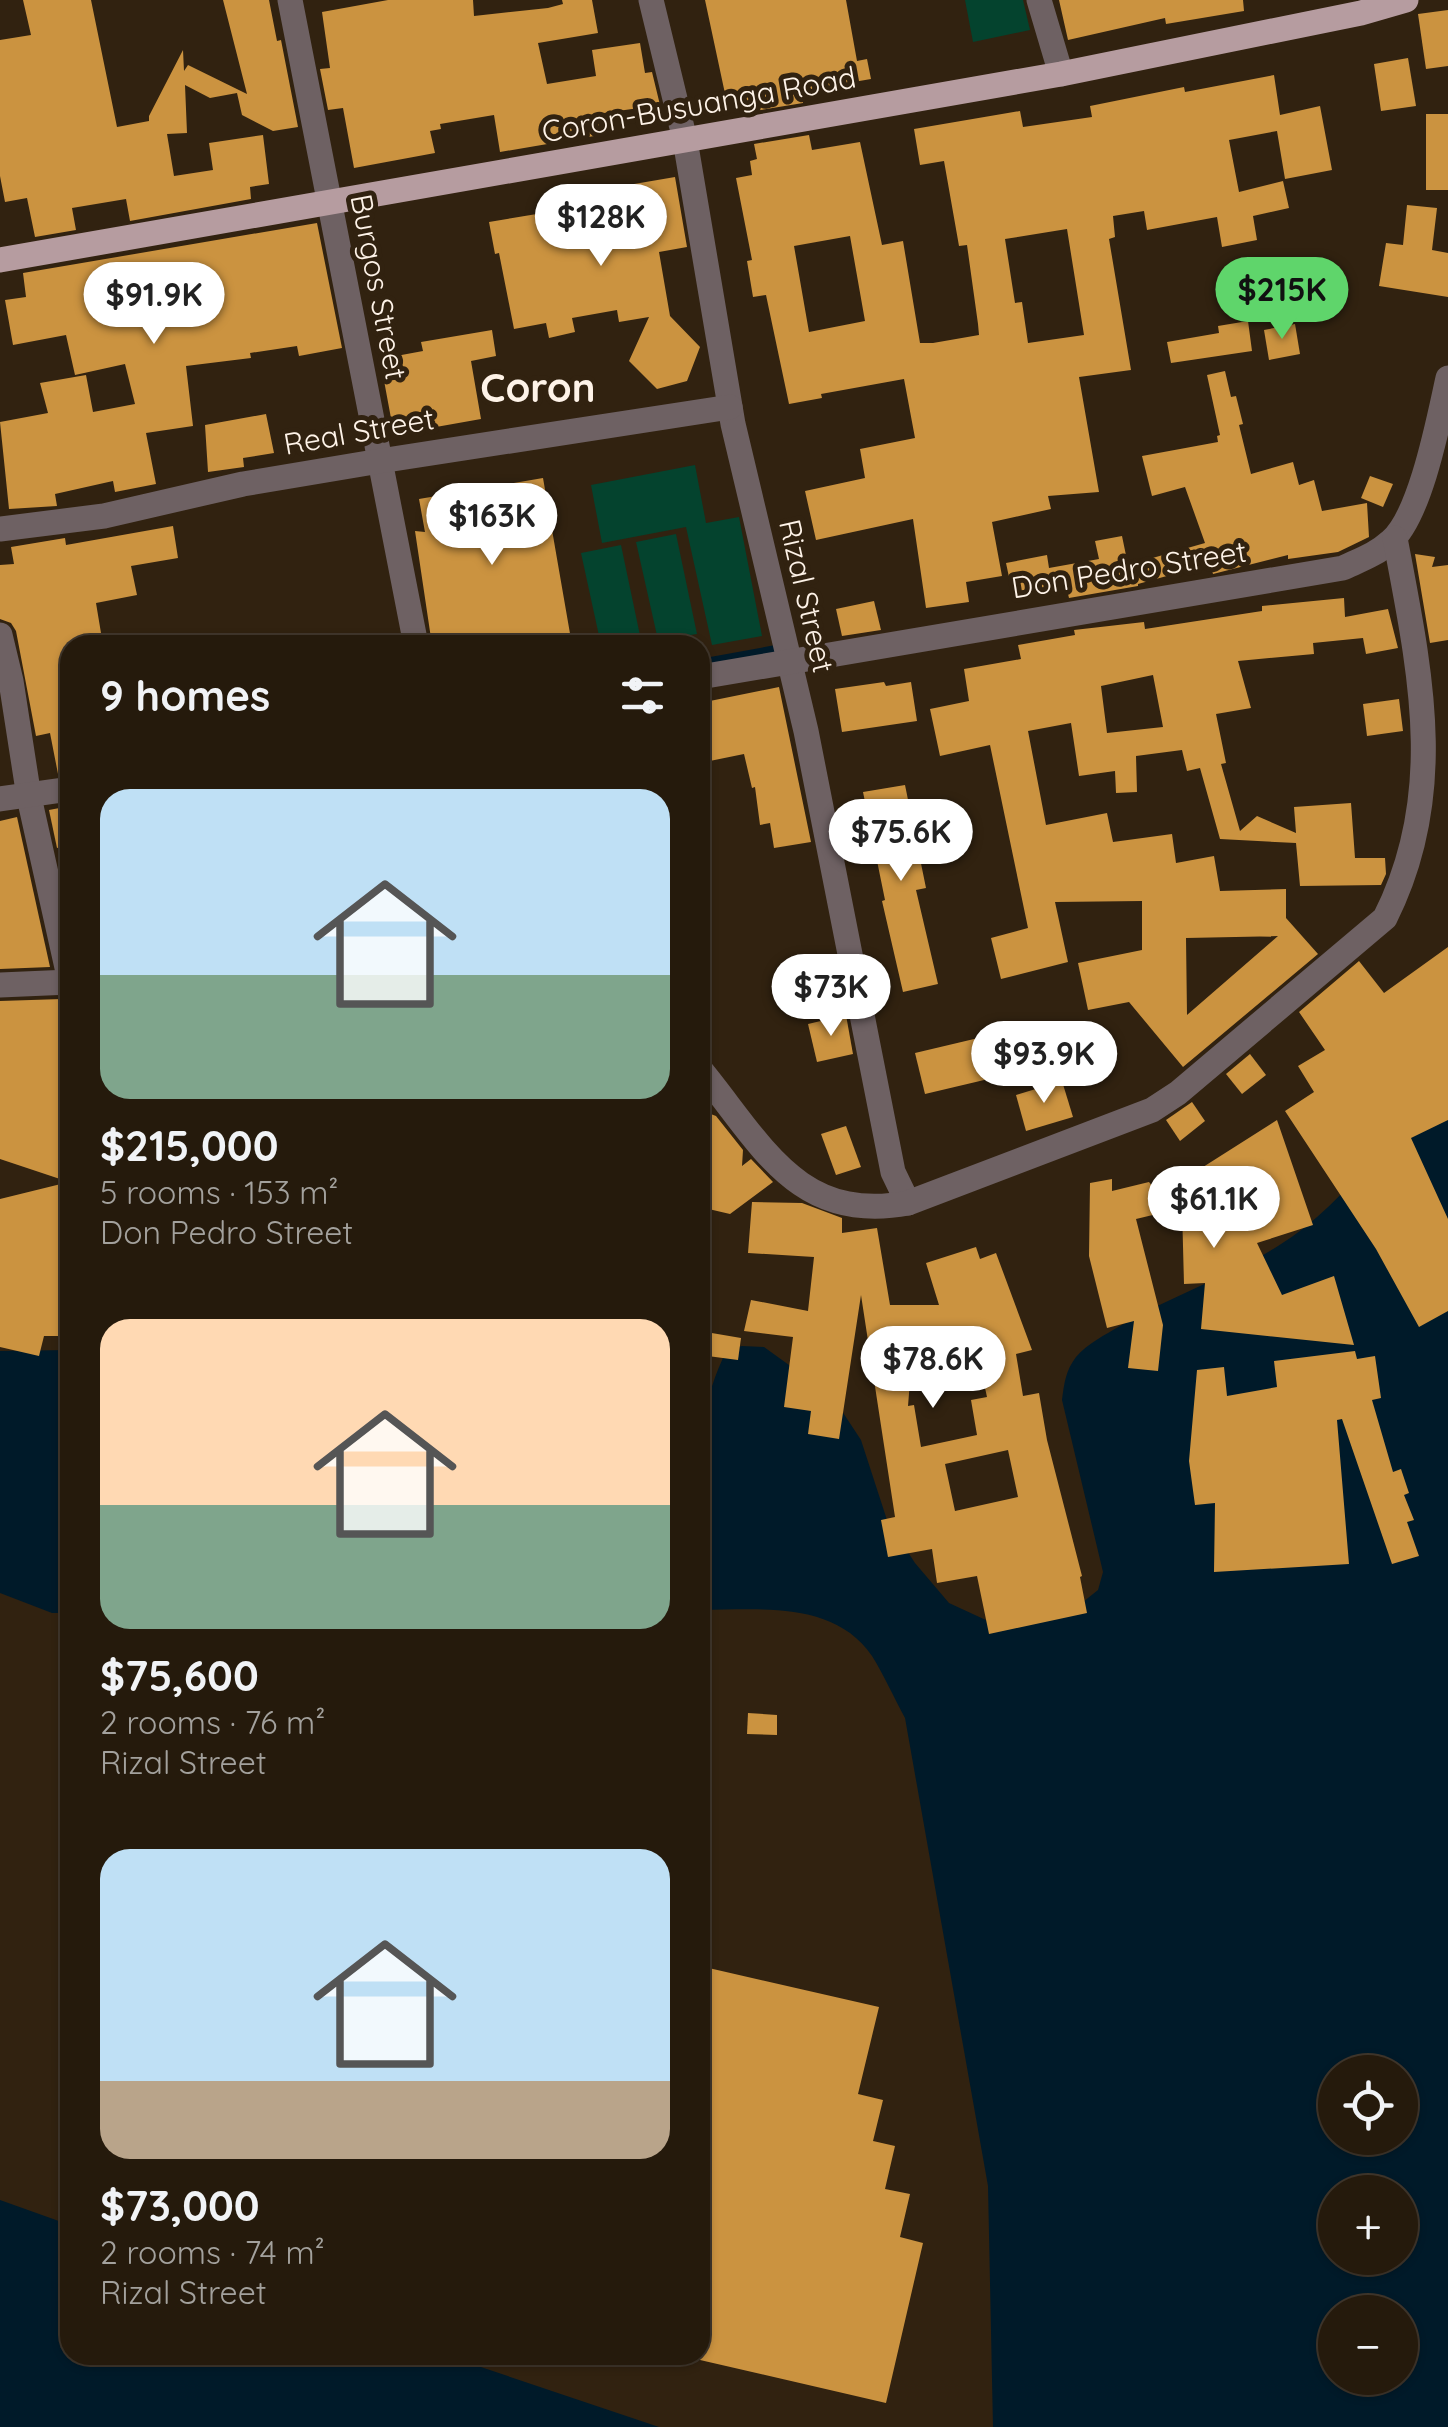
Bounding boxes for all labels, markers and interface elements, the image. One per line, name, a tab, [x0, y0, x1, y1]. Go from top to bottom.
street label: Coron-Busuanga Road	[539, 58, 859, 150]
pin: $128K	[531, 184, 671, 269]
street label: Burgos Street	[342, 191, 416, 383]
text: $128K	[557, 196, 645, 236]
pin: $215K	[1212, 257, 1352, 342]
pin: $91.9K	[73, 262, 235, 347]
text: $215K	[1237, 269, 1327, 309]
text: $91.9K	[106, 274, 202, 314]
district label: Coron	[480, 362, 596, 412]
street label: Real Street	[281, 399, 437, 463]
pin: $163K	[422, 483, 562, 568]
text: $163K	[448, 495, 536, 535]
street label: Rizal Street	[771, 515, 843, 676]
street label: Don Pedro Street	[1009, 532, 1249, 606]
icon: filters	[615, 668, 670, 723]
text: 9 homes	[100, 669, 270, 722]
pin: $75.6K	[820, 799, 982, 884]
text: $75.6K	[851, 811, 951, 851]
icon: home	[295, 854, 475, 1034]
pin: $73K	[772, 954, 890, 1039]
text: $73K	[794, 966, 868, 1006]
pin: $93.9K	[963, 1021, 1125, 1106]
text: $93.9K	[993, 1033, 1095, 1073]
text: $215,000	[100, 1119, 278, 1172]
pin: $61.1K	[1133, 1166, 1295, 1251]
text: 5 rooms · 153 m²	[100, 1172, 338, 1212]
text: $61.1K	[1170, 1178, 1258, 1218]
text: Don Pedro Street	[100, 1212, 353, 1252]
pin: $78.6K	[852, 1326, 1014, 1411]
text: $78.6K	[883, 1338, 983, 1378]
icon: home	[295, 1384, 475, 1564]
text: $75,600	[100, 1649, 259, 1702]
text: 2 rooms · 76 m²	[100, 1702, 325, 1742]
text: Rizal Street	[100, 1742, 267, 1782]
icon: home	[295, 1914, 475, 2094]
map controls	[1318, 2055, 1418, 2395]
button: locate	[1318, 2055, 1418, 2155]
button: +	[1318, 2175, 1418, 2275]
text: $73,000	[100, 2179, 260, 2232]
text: 2 rooms · 74 m²	[100, 2232, 325, 2272]
text: Rizal Street	[100, 2272, 267, 2312]
button: −	[1318, 2295, 1418, 2395]

